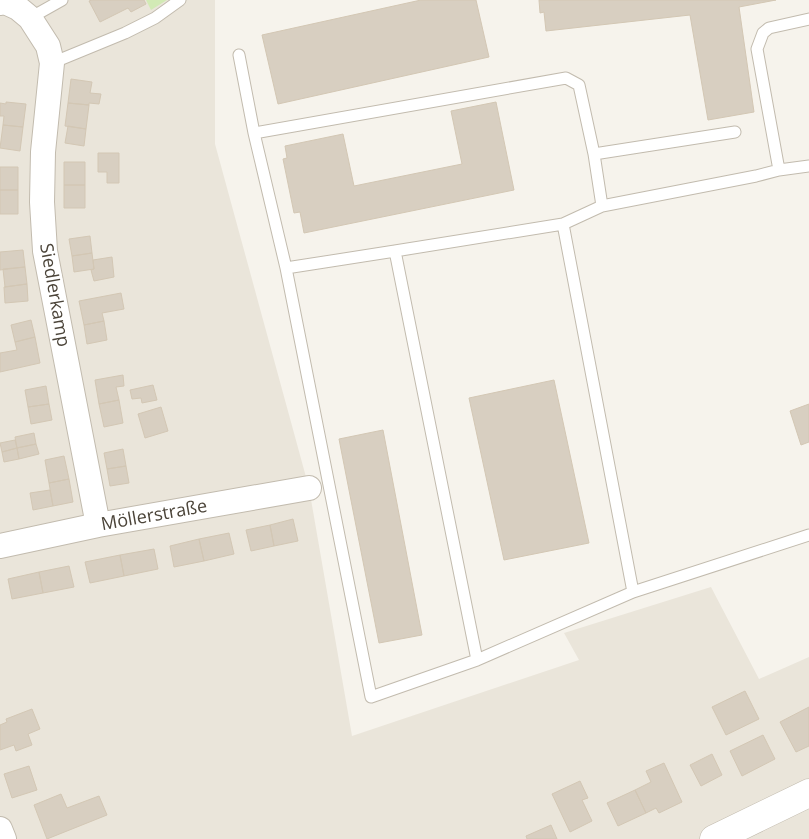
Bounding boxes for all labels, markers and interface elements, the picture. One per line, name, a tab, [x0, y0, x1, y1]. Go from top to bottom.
street label: Siedlerkamp	[35, 241, 77, 348]
street label: Möllerstraße	[99, 493, 209, 535]

